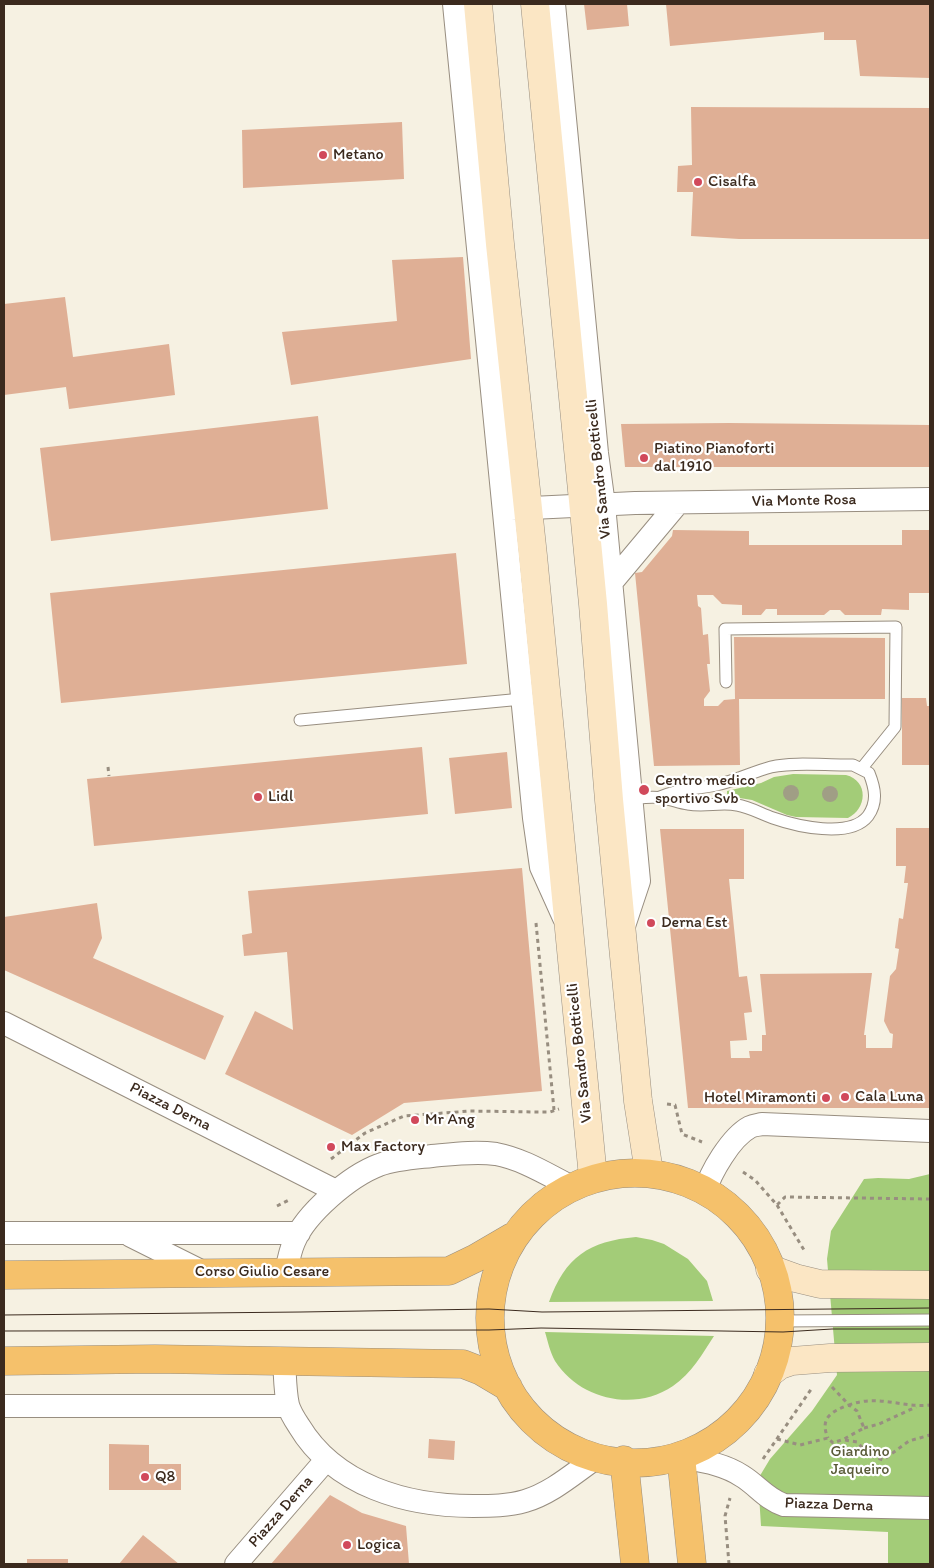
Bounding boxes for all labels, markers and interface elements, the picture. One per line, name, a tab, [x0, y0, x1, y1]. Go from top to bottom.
place label: Metano	[333, 145, 384, 165]
marker: Metano	[317, 149, 329, 161]
place label: Cisalfa	[708, 172, 756, 192]
marker: Cisalfa	[692, 176, 704, 188]
street label: Via Sandro Botticelli	[582, 398, 616, 540]
place label: Piatino Pianoforti dal 1910	[654, 439, 774, 477]
marker: Piatino Pianoforti dal 1910	[638, 452, 650, 464]
street label: Via Monte Rosa	[751, 490, 857, 512]
place label: Centro medico sportivo Svb	[655, 771, 755, 809]
marker: Centro medico sportivo Svb	[637, 783, 651, 797]
place label: Lidl	[268, 787, 294, 807]
marker: Lidl	[252, 791, 264, 803]
place label: Derna Est	[661, 913, 728, 933]
marker: Derna Est	[645, 917, 657, 929]
street label: Via Sandro Botticelli	[563, 982, 597, 1124]
street label: Piazza Derna	[126, 1078, 214, 1136]
place label: Cala Luna	[855, 1087, 923, 1107]
place label: Hotel Miramonti	[704, 1088, 816, 1108]
marker: Cala Luna	[839, 1091, 851, 1103]
marker: Hotel Miramonti	[820, 1092, 832, 1104]
place label: Mr Ang	[425, 1110, 475, 1130]
marker: Mr Ang	[409, 1114, 421, 1126]
place label: Max Factory	[341, 1137, 425, 1157]
marker: Max Factory	[325, 1141, 337, 1153]
street label: Corso Giulio Cesare	[195, 1262, 329, 1282]
park label: Giardino Jaqueiro	[830, 1442, 890, 1480]
place label: Q8	[155, 1467, 175, 1487]
marker: Q8	[139, 1471, 151, 1483]
street label: Piazza Derna	[245, 1472, 317, 1552]
street label: Piazza Derna	[784, 1494, 874, 1516]
place label: Logica	[357, 1535, 401, 1555]
marker: Logica	[341, 1539, 353, 1551]

